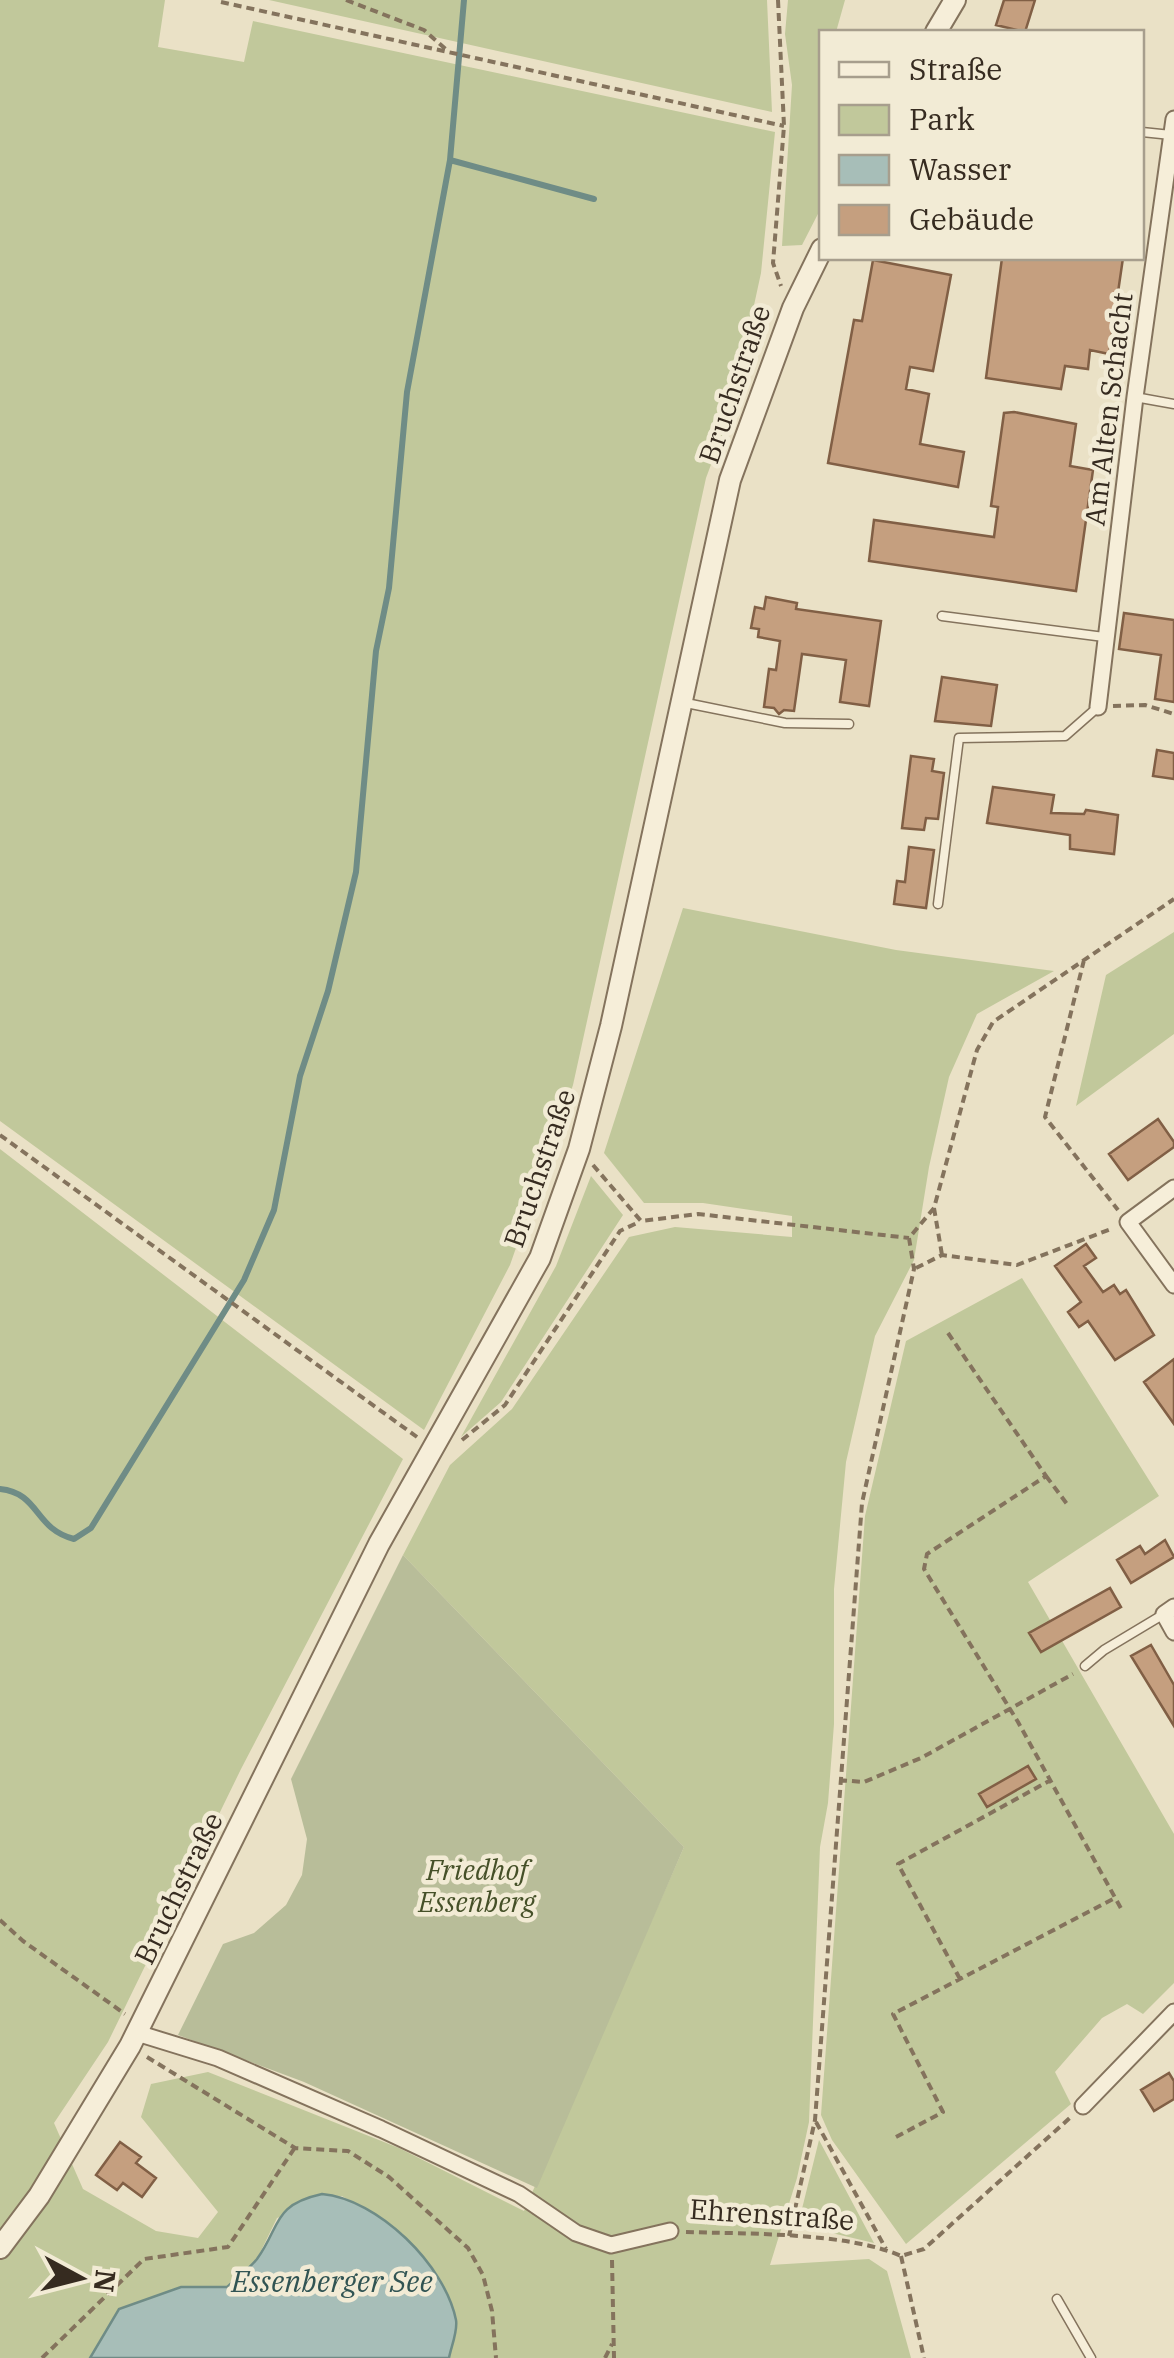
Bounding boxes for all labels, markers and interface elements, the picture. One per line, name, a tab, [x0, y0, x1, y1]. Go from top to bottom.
legend	[819, 30, 1144, 260]
text: Straße	[909, 49, 1002, 88]
text: Park	[909, 99, 975, 138]
text: Wasser	[909, 149, 1011, 188]
text: Gebäude	[909, 199, 1034, 238]
street label: Am Alten Schacht	[1075, 290, 1141, 528]
street label: Bruchstraße	[690, 300, 778, 468]
street label: Bruchstraße	[495, 1084, 583, 1252]
street label: Bruchstraße	[125, 1806, 231, 1970]
park label: Friedhof Essenberg	[417, 1851, 537, 1920]
street label: Ehrenstraße	[689, 2190, 855, 2238]
north arrow	[30, 2228, 130, 2328]
water label: Essenberger See	[230, 2261, 433, 2300]
text: N	[86, 2268, 125, 2294]

